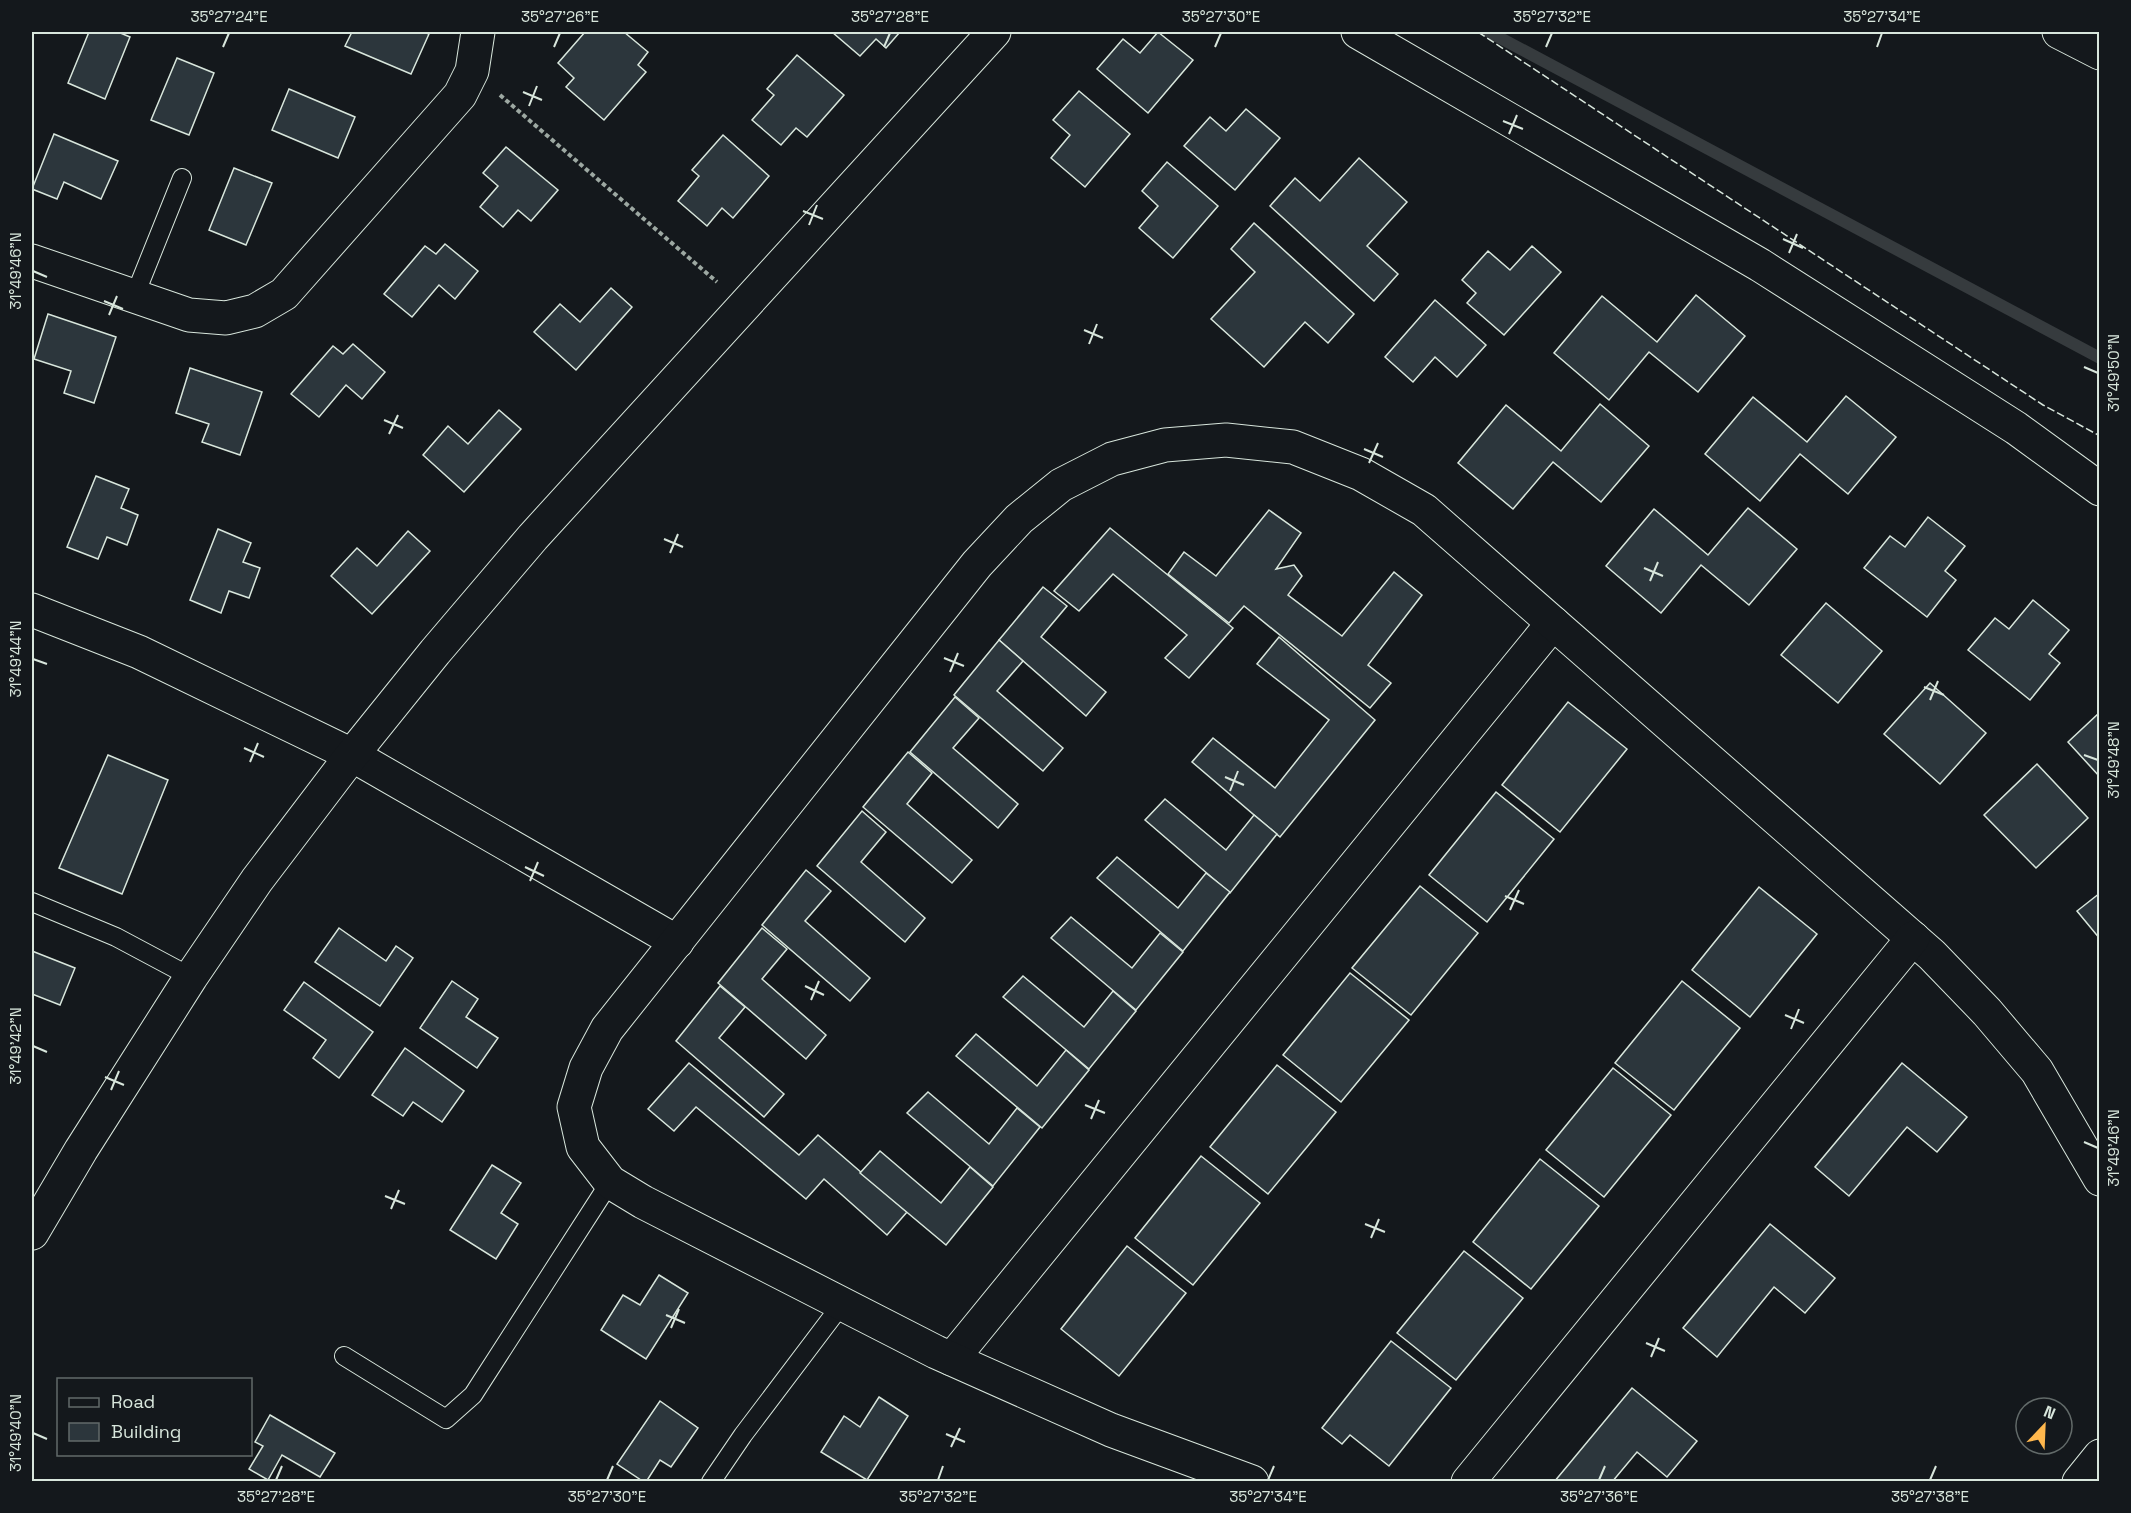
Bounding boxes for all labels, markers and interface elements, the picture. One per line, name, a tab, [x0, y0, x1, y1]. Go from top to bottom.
text: 35°27'24"E	[190, 7, 268, 26]
text: 35°27'26"E	[521, 7, 599, 26]
text: 35°27'28"E	[851, 7, 929, 26]
text: 35°27'30"E	[1182, 7, 1260, 26]
text: 35°27'32"E	[1513, 7, 1591, 26]
text: 35°27'34"E	[1843, 7, 1921, 26]
text: 31°49'46"N	[6, 232, 25, 310]
text: 31°49'50"N	[2104, 334, 2123, 412]
text: 31°49'44"N	[6, 620, 25, 698]
text: 31°49'48"N	[2104, 721, 2123, 799]
text: 31°49'42"N	[6, 1007, 25, 1085]
text: 31°49'46"N	[2104, 1109, 2123, 1187]
legend	[57, 1378, 252, 1456]
text: Road	[111, 1390, 155, 1413]
text: 31°49'40"N	[6, 1394, 25, 1472]
north arrow	[2014, 1396, 2074, 1456]
text: N	[2041, 1401, 2059, 1424]
text: Building	[111, 1420, 181, 1443]
text: 35°27'28"E	[237, 1487, 315, 1506]
text: 35°27'30"E	[568, 1487, 646, 1506]
text: 35°27'32"E	[899, 1487, 977, 1506]
text: 35°27'34"E	[1229, 1487, 1307, 1506]
text: 35°27'36"E	[1560, 1487, 1638, 1506]
text: 35°27'38"E	[1891, 1487, 1969, 1506]

